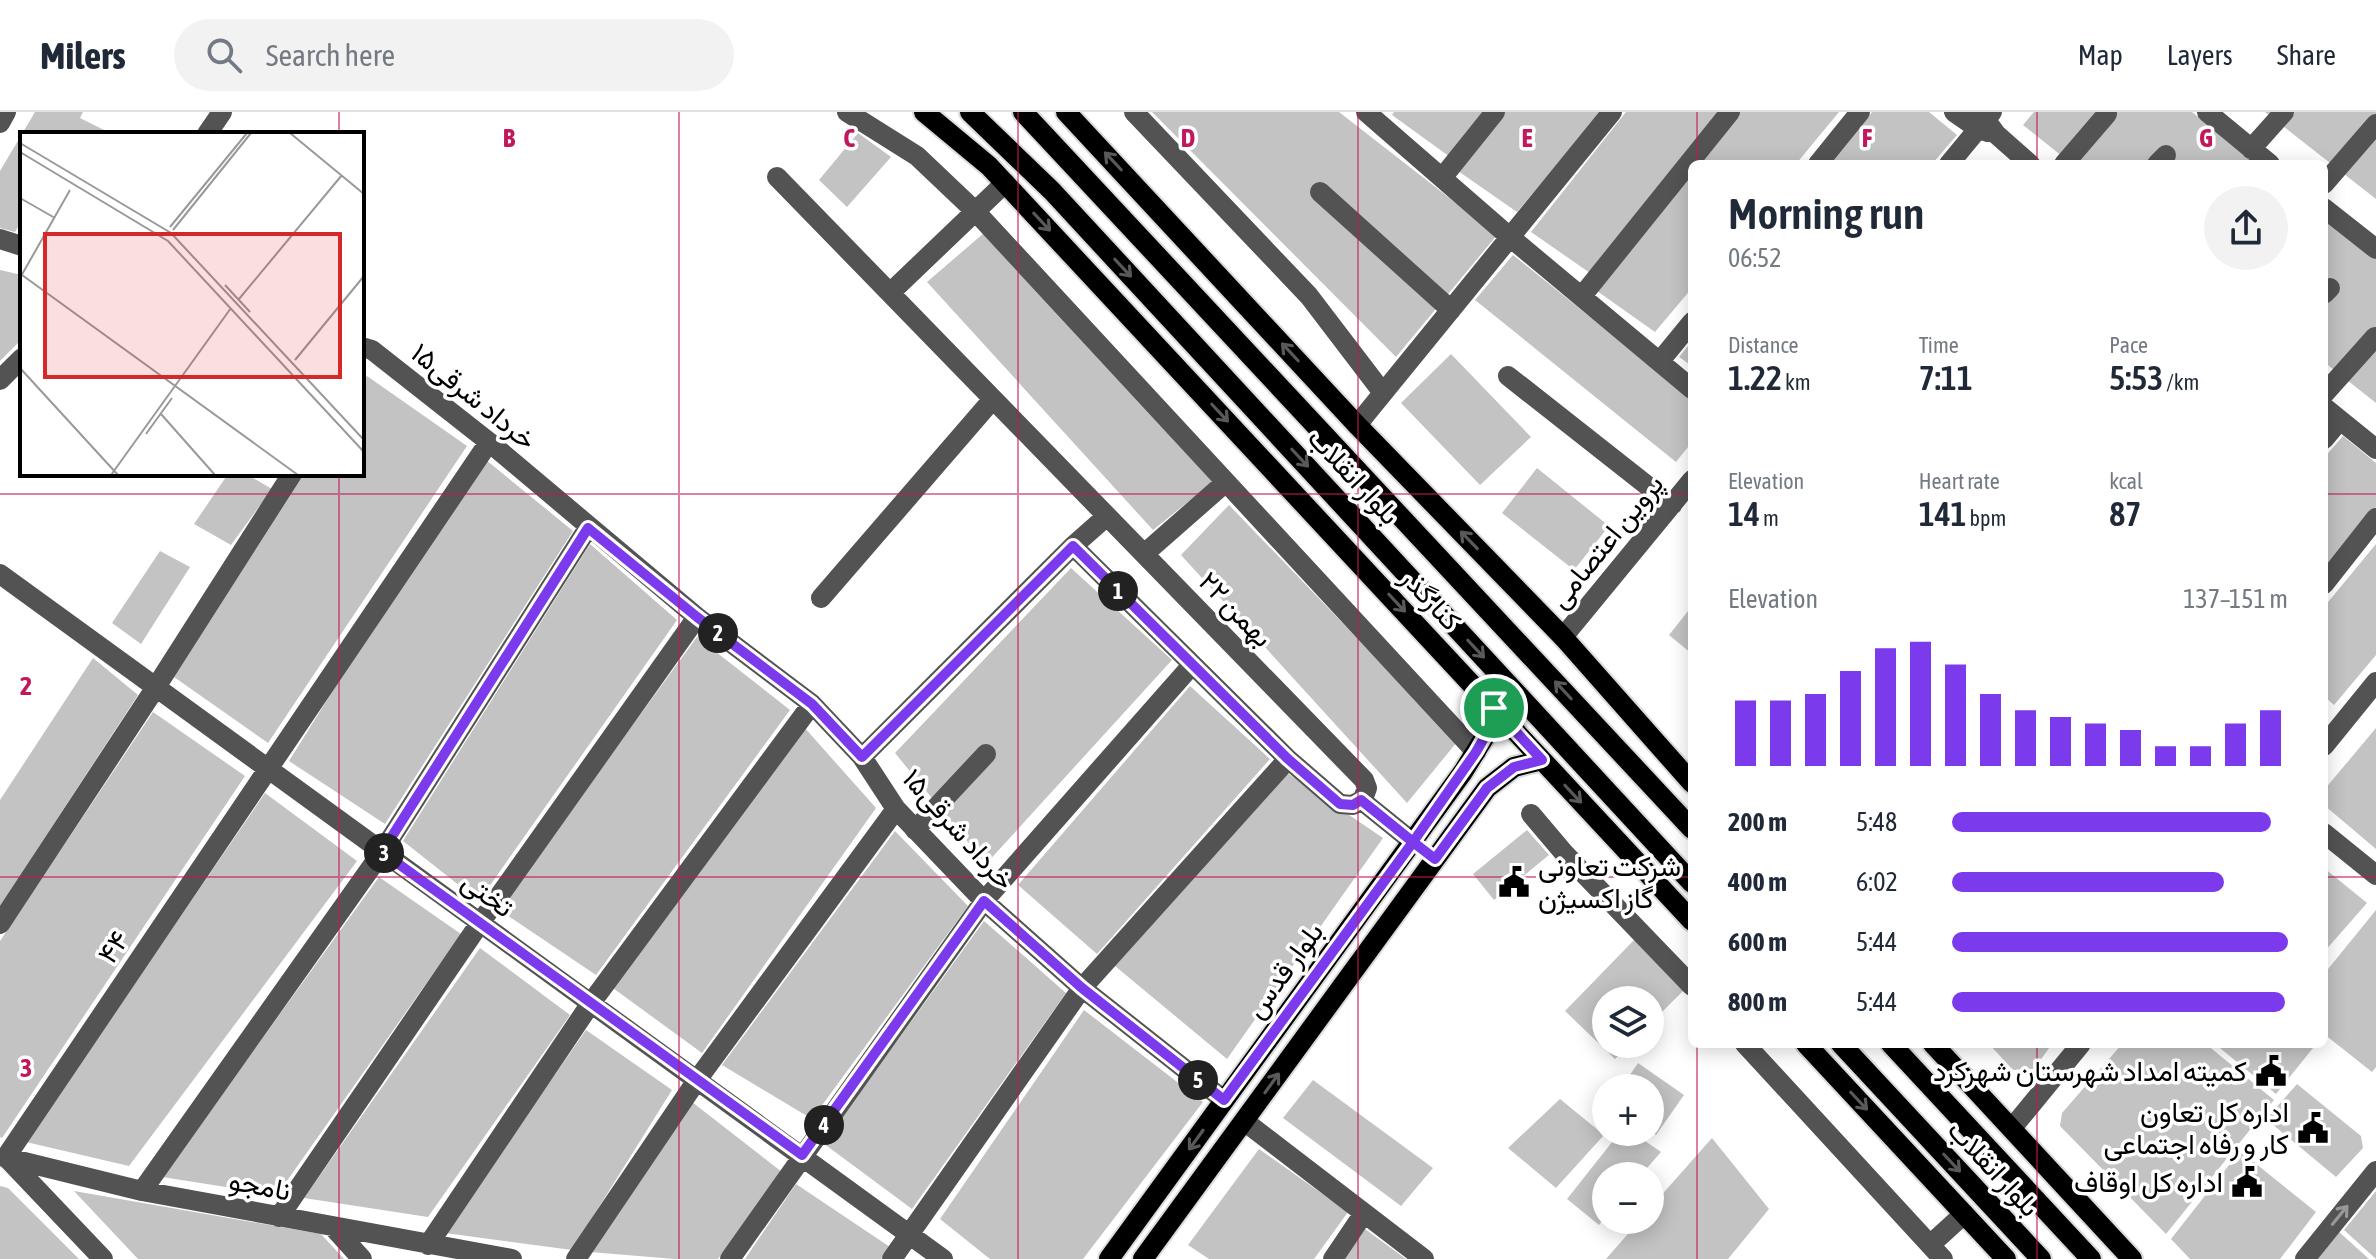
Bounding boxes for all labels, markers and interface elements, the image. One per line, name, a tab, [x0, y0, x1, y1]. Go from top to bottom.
search box	[174, 19, 734, 91]
icon: search	[202, 33, 246, 77]
text: Milers	[40, 34, 126, 77]
text: Search here	[266, 38, 395, 72]
text: Map	[2078, 39, 2123, 71]
text: Layers	[2167, 39, 2233, 71]
text: Share	[2277, 39, 2336, 71]
text: B	[503, 123, 516, 153]
text: C	[843, 123, 855, 153]
text: D	[1181, 123, 1195, 153]
text: E	[1521, 123, 1533, 153]
text: F	[1862, 123, 1873, 153]
text: G	[2199, 123, 2213, 153]
inset map	[20, 132, 364, 476]
one-way arrow	[1104, 152, 1122, 172]
button: share	[2204, 186, 2288, 270]
text: Morning run	[1728, 188, 1924, 238]
one-way arrow	[1033, 212, 1051, 232]
text: 06:52	[1728, 243, 1782, 273]
one-way arrow	[1113, 258, 1132, 278]
text: Distance	[1728, 332, 1799, 358]
text: Time	[1919, 332, 1959, 358]
text: Pace	[2109, 332, 2148, 358]
street label: ۱۵خرداد شرقی	[404, 336, 543, 458]
one-way arrow	[1280, 342, 1299, 362]
text: 1.22	[1728, 358, 1782, 397]
text: 7:11	[1919, 358, 1973, 397]
text: 5:53	[2109, 358, 2163, 397]
text: km	[1782, 369, 1811, 395]
text: /km	[2163, 369, 2199, 395]
one-way arrow	[1210, 402, 1228, 422]
street label: بلوار انقلاب	[1300, 421, 1406, 532]
one-way arrow	[1290, 448, 1309, 468]
street label: پروین اعتصامی	[1542, 468, 1672, 616]
text: Elevation	[1728, 468, 1804, 494]
text: Heart rate	[1919, 468, 2000, 494]
text: kcal	[2109, 468, 2143, 494]
text: 14	[1728, 494, 1760, 533]
text: 141	[1919, 494, 1967, 533]
text: 87	[2109, 494, 2141, 533]
text: m	[1760, 505, 1779, 531]
text: bpm	[1967, 505, 2006, 531]
one-way arrow	[1459, 530, 1478, 550]
street label: کنارگذر	[1392, 561, 1468, 638]
street label: ۲۲ بهمن	[1191, 565, 1279, 654]
pin: 1	[1098, 571, 1138, 611]
text: 1	[1113, 578, 1123, 604]
text: Elevation	[1728, 584, 1818, 614]
text: 137–151 m	[2183, 584, 2288, 614]
one-way arrow	[1387, 593, 1406, 613]
pin: 2	[698, 613, 738, 653]
text: 2	[713, 620, 723, 646]
one-way arrow	[1467, 639, 1486, 659]
text: 2	[20, 671, 32, 701]
pin	[1460, 674, 1528, 742]
one-way arrow	[1554, 681, 1572, 701]
icon: arrive	[1472, 686, 1516, 730]
street label: ۱۵خرداد شرقی	[895, 762, 1021, 897]
one-way arrow	[1564, 783, 1582, 803]
text: 200 m	[1728, 807, 1787, 837]
text: 5:48	[1856, 807, 1897, 837]
pin: 3	[364, 833, 404, 873]
text: 3	[379, 840, 389, 866]
place label: شرکت تعاونی گاز اکسیژن	[1538, 850, 1681, 916]
street label: تختی	[455, 865, 520, 924]
public building icon: شرکت تعاونی گاز اکسیژن	[1497, 865, 1531, 899]
text: 400 m	[1728, 867, 1787, 897]
text: 6:02	[1856, 867, 1898, 897]
street label: بلوار قدس	[1239, 916, 1331, 1025]
street label: ۴۴	[91, 925, 135, 969]
text: 600 m	[1728, 927, 1787, 957]
text: 5:44	[1856, 927, 1897, 957]
map controls	[1592, 986, 1664, 1234]
button: layers	[1592, 986, 1664, 1058]
text: 800 m	[1728, 987, 1787, 1017]
text: 5:44	[1856, 987, 1897, 1017]
text: 3	[20, 1053, 32, 1083]
public building icon: کمیته امداد شهرستان شهرکرد	[2254, 1054, 2288, 1088]
place label: کمیته امداد شهرستان شهرکرد	[1933, 1055, 2247, 1089]
pin: 5	[1178, 1060, 1218, 1100]
text: 5	[1193, 1067, 1203, 1093]
one-way arrow	[1263, 1073, 1280, 1094]
button: +	[1592, 1074, 1664, 1146]
one-way arrow	[1850, 1091, 1869, 1111]
place label: اداره کل تعاون کار و رفاه اجتماعی	[2103, 1096, 2289, 1162]
pin: 4	[804, 1105, 844, 1145]
public building icon: اداره کل تعاون کار و رفاه اجتماعی	[2296, 1111, 2330, 1145]
text: 4	[819, 1112, 829, 1138]
street label: بلوار انقلاب	[1940, 1113, 2046, 1224]
one-way arrow	[1187, 1128, 1204, 1150]
one-way arrow	[1942, 1153, 1961, 1173]
button: −	[1592, 1162, 1664, 1234]
street label: نامجو	[226, 1163, 293, 1209]
public building icon: اداره کل اوقاف	[2230, 1165, 2264, 1199]
place label: اداره کل اوقاف	[2074, 1166, 2223, 1200]
one-way arrow	[2331, 1205, 2349, 1226]

